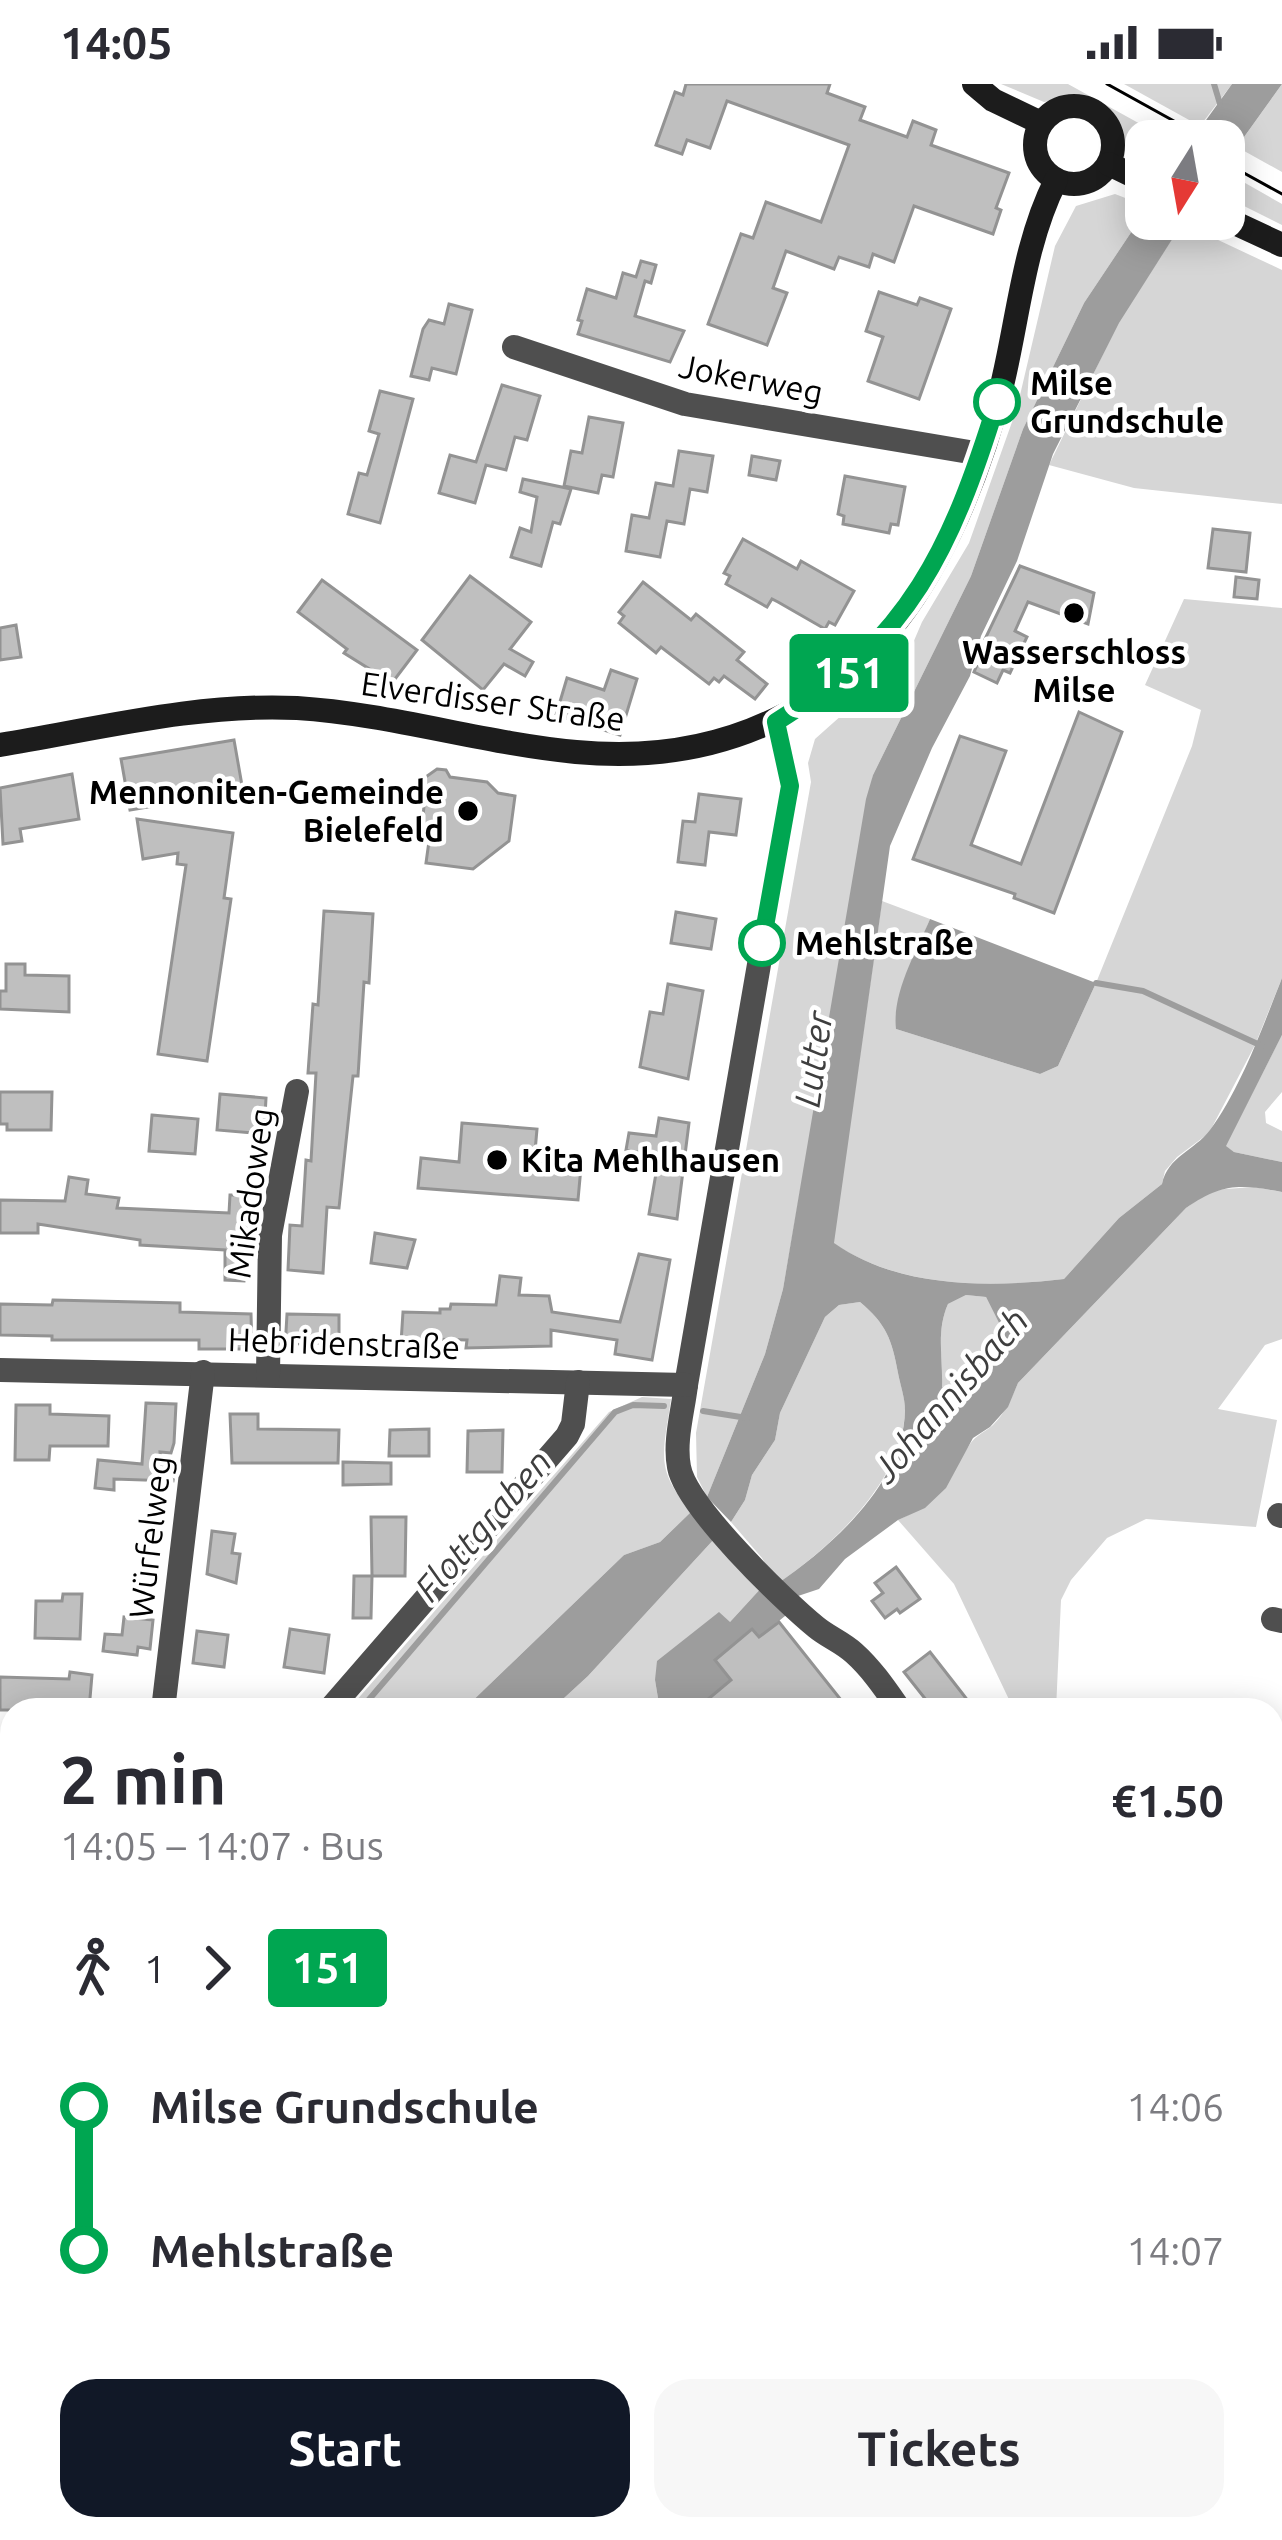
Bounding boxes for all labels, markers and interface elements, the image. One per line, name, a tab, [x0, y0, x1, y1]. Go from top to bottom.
text: 14:05	[60, 17, 173, 68]
north arrow	[1125, 120, 1245, 240]
map controls	[1125, 120, 1245, 240]
street label: Jokerweg	[676, 346, 826, 411]
place label: Milse Grundschule	[1030, 364, 1224, 439]
marker: Milse Grundschule	[975, 380, 1019, 424]
marker: Wasserschloss Milse	[1061, 600, 1087, 626]
place label: Wasserschloss Milse	[962, 633, 1186, 708]
line badge: 151	[780, 634, 918, 712]
text: 151	[813, 649, 885, 696]
street label: Elverdisser Straße	[359, 664, 627, 737]
place label: Mennoniten-Gemeinde Bielefeld	[89, 773, 444, 848]
marker: Mennoniten-Gemeinde Bielefeld	[455, 798, 481, 824]
marker: Mehlstraße	[740, 921, 784, 965]
place label: Mehlstraße	[795, 924, 974, 961]
water label: Lutter	[786, 1007, 840, 1109]
street label: Mikadoweg	[219, 1105, 280, 1280]
place label: Kita Mehlhausen	[521, 1141, 780, 1178]
marker: Kita Mehlhausen	[484, 1147, 510, 1173]
water label: Johannisbach	[862, 1300, 1036, 1491]
street label: Hebridenstraße	[227, 1320, 461, 1365]
water label: Flottgraben	[406, 1441, 559, 1609]
street label: Würfelweg	[121, 1453, 178, 1620]
text: 2 min	[60, 1742, 227, 1816]
text: €1.50	[1111, 1775, 1224, 1826]
text: 14:05 – 14:07 · Bus	[60, 1824, 384, 1867]
icon: walk	[60, 1935, 126, 2001]
icon: forward	[184, 1935, 250, 2001]
text: 151	[292, 1944, 363, 1991]
text: 1	[144, 1947, 166, 1990]
text: Milse Grundschule	[150, 2081, 539, 2132]
text: 14:06	[1126, 2085, 1224, 2128]
text: Mehlstraße	[150, 2225, 394, 2276]
text: 14:07	[1126, 2229, 1224, 2272]
button: Start	[60, 2379, 630, 2517]
button: Tickets	[654, 2379, 1224, 2517]

